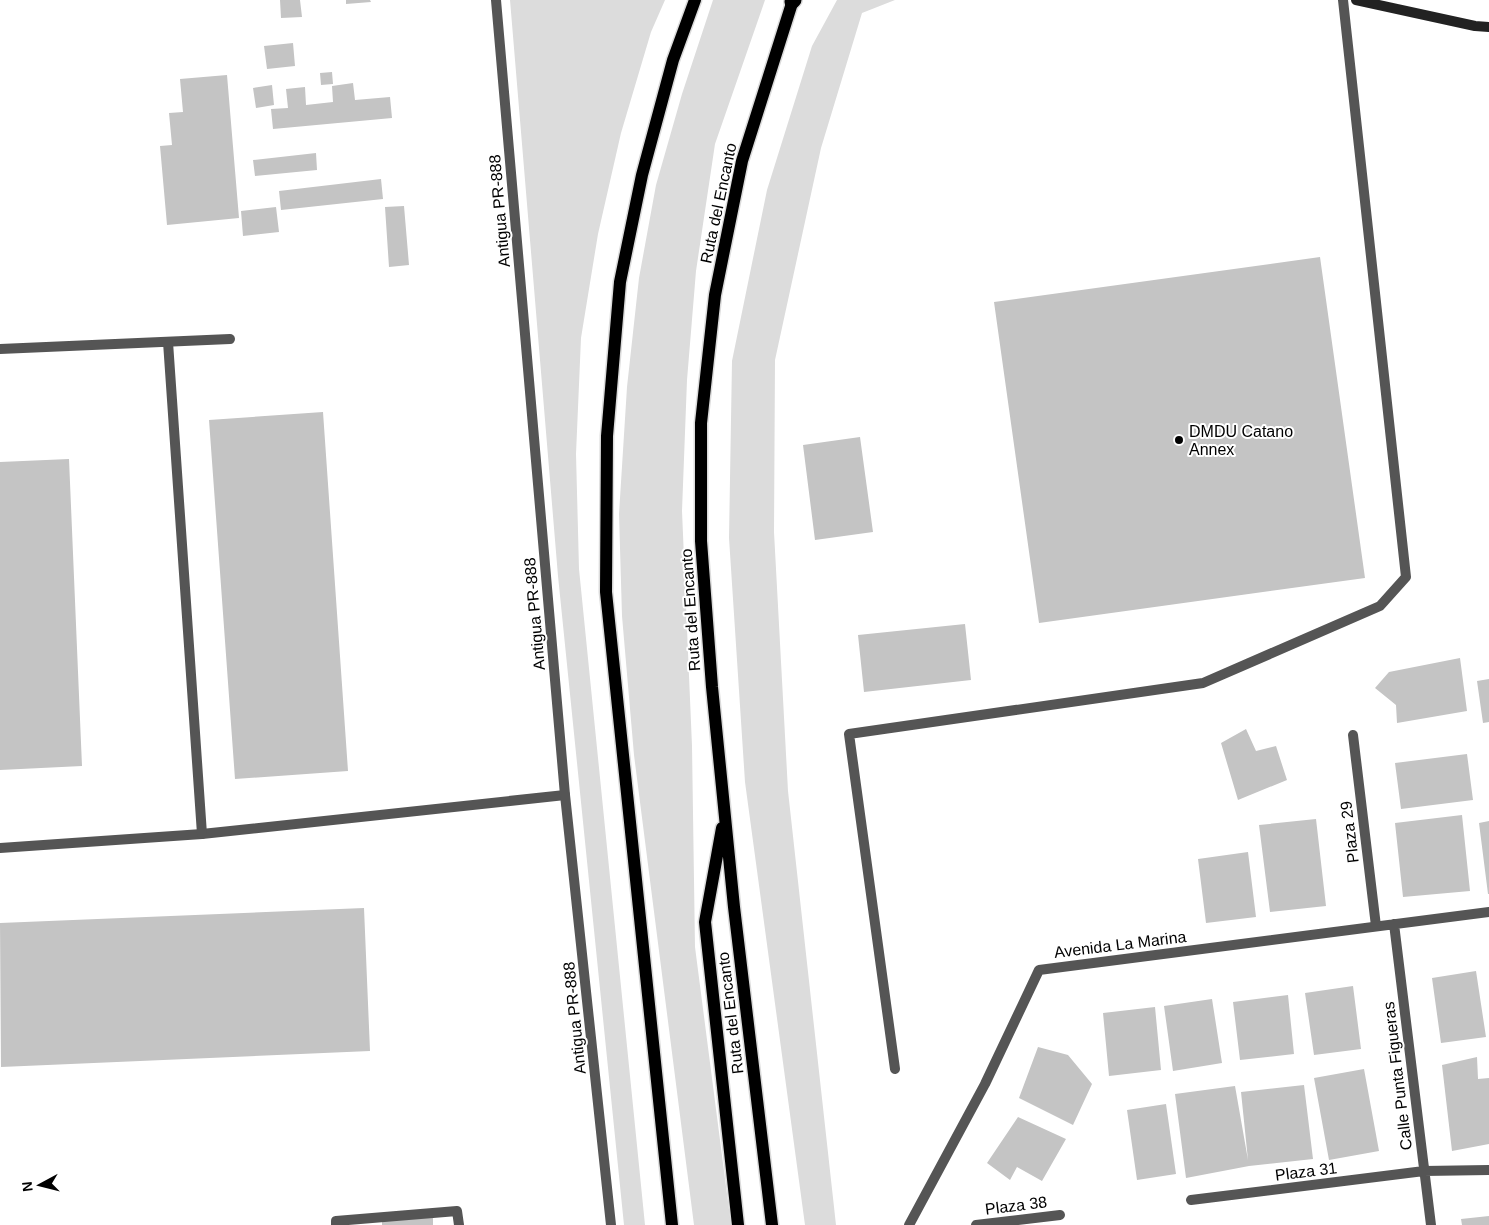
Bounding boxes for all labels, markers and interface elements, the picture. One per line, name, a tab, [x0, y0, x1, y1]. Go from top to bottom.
street label: Ruta del Encanto	[697, 141, 740, 265]
street label: Antigua PR-888	[486, 154, 513, 268]
place label: DMDU Catano Annex	[1189, 423, 1293, 458]
marker: DMDU Catano Annex	[1173, 434, 1185, 446]
street label: Ruta del Encanto	[678, 548, 703, 672]
street label: Antigua PR-888	[521, 557, 548, 671]
street label: Plaza 29	[1337, 800, 1362, 864]
street label: Avenida La Marina	[1053, 928, 1187, 961]
street label: Ruta del Encanto	[715, 951, 746, 1075]
street label: Antigua PR-888	[560, 961, 589, 1075]
street label: Calle Punta Figueras	[1380, 1001, 1415, 1151]
street label: Plaza 31	[1274, 1159, 1338, 1184]
north arrow	[15, 1160, 65, 1210]
text: N	[19, 1181, 36, 1193]
street label: Plaza 38	[984, 1193, 1048, 1218]

